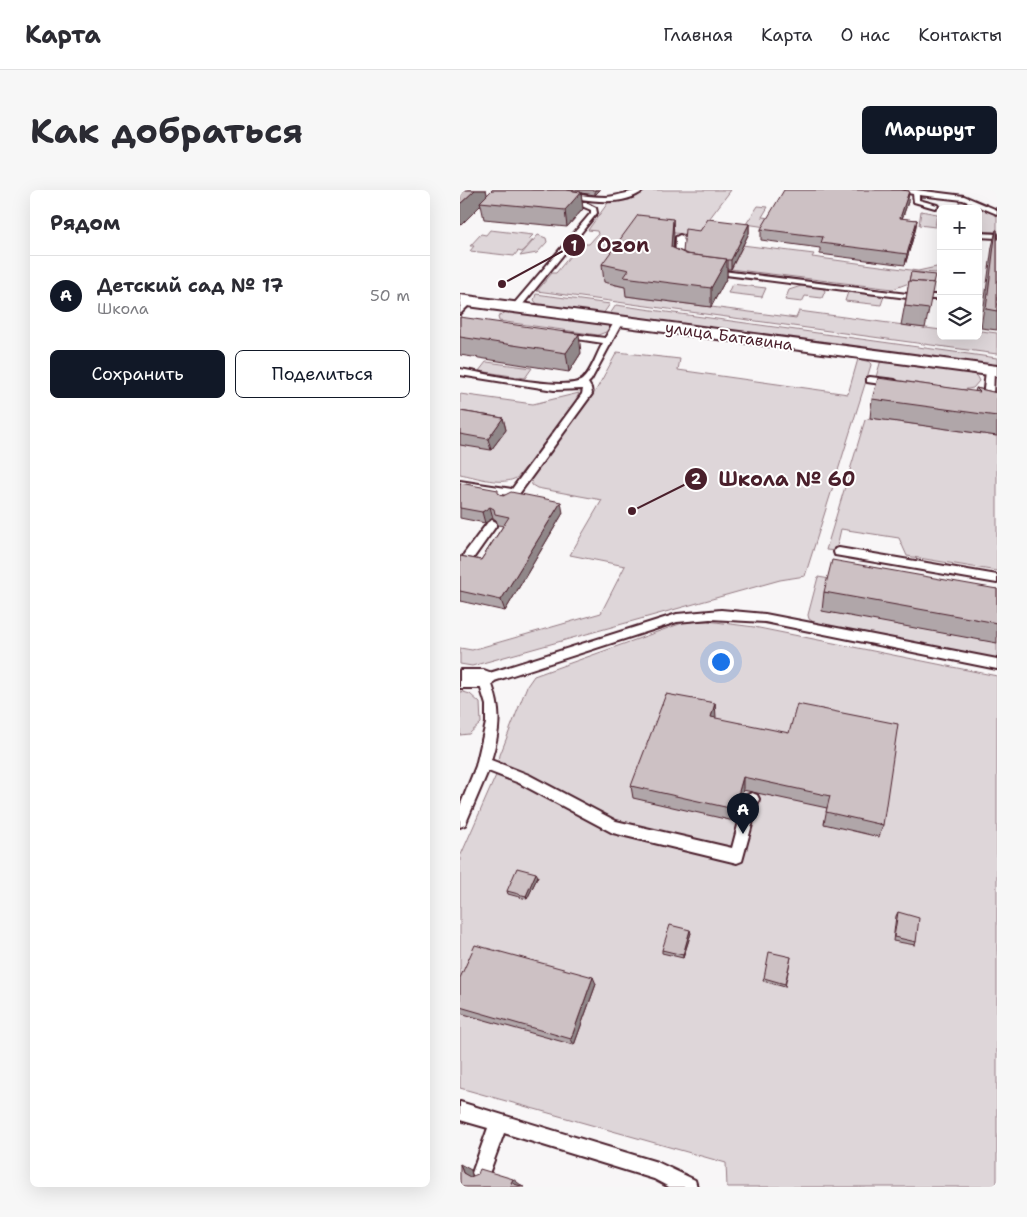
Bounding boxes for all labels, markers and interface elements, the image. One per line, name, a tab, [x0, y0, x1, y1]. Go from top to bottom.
text: Карта	[25, 19, 101, 51]
text: Главная	[663, 23, 733, 47]
text: Карта	[761, 23, 813, 47]
text: О нас	[841, 23, 890, 47]
text: Контакты	[918, 23, 1002, 47]
button: Маршрут	[862, 106, 997, 154]
text: Как добраться	[30, 107, 303, 154]
map controls	[937, 205, 982, 340]
button: +	[937, 205, 982, 250]
text: Рядом	[50, 209, 120, 237]
callout: Ozon	[562, 228, 660, 263]
text: Ozon	[597, 232, 649, 258]
text: 1	[571, 236, 578, 256]
button: −	[937, 250, 982, 295]
text: Детский сад № 17	[97, 273, 283, 298]
text: A	[60, 285, 72, 306]
text: 50 m	[370, 285, 410, 306]
button: layers	[937, 295, 982, 340]
text: Школа	[97, 298, 149, 319]
street label: улица Батавина	[664, 317, 794, 355]
button: Сохранить	[50, 350, 225, 398]
button: Поделиться	[235, 350, 410, 398]
callout: Школа № 60	[684, 462, 866, 497]
text: Школа № 60	[718, 466, 856, 492]
text: 2	[691, 469, 702, 489]
your location	[708, 649, 734, 675]
pin: A	[727, 793, 759, 834]

